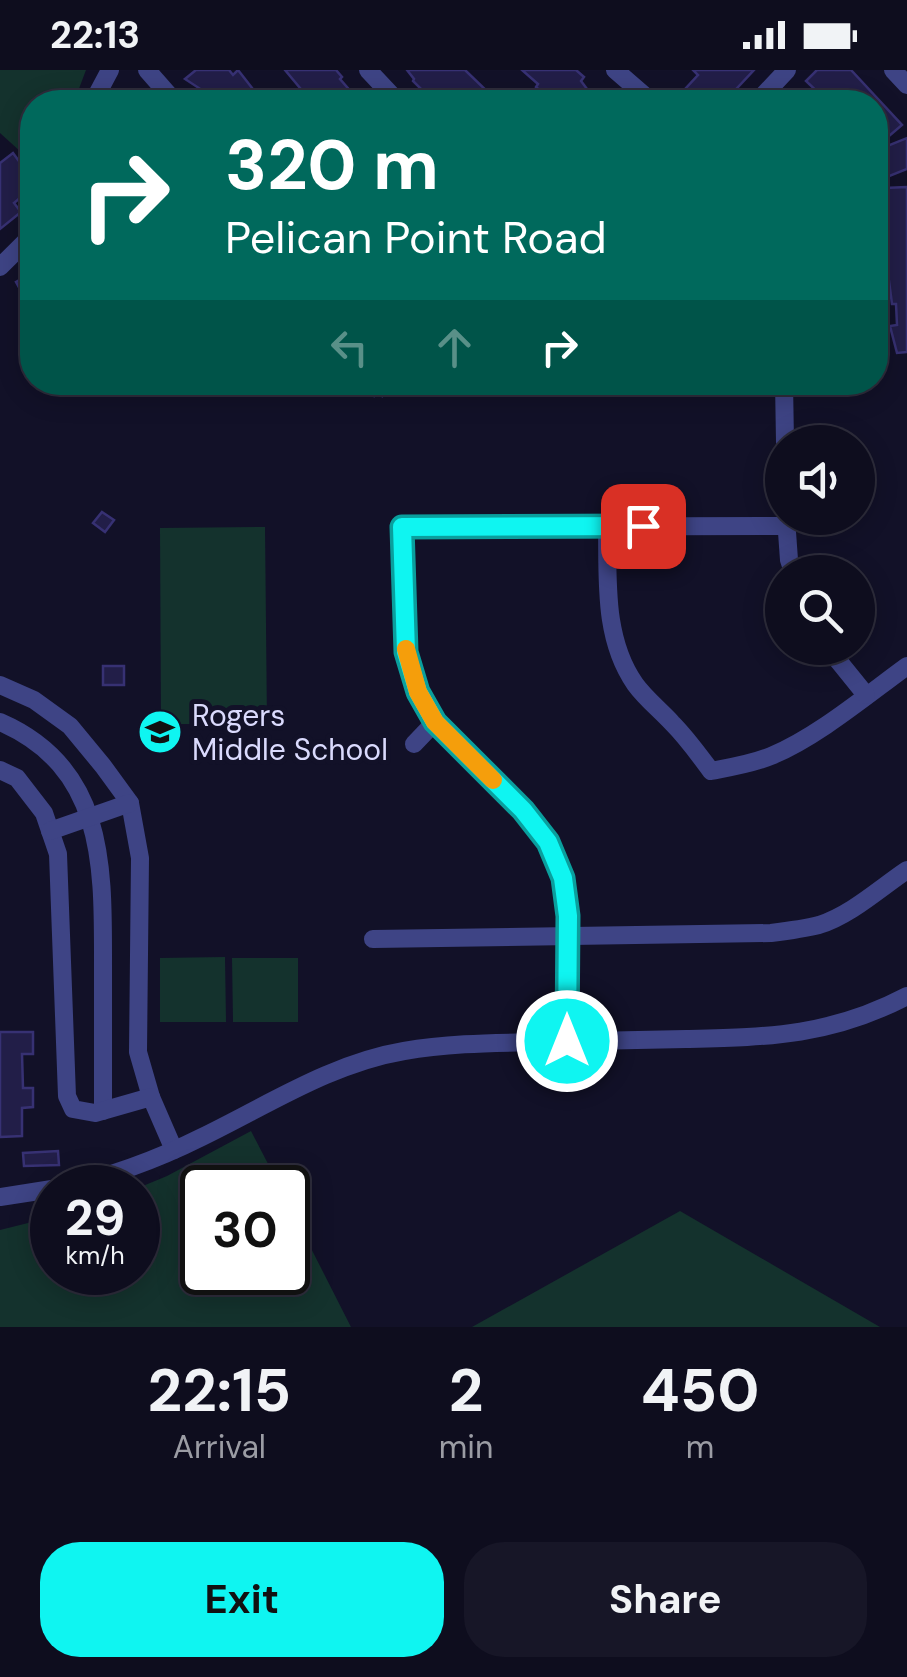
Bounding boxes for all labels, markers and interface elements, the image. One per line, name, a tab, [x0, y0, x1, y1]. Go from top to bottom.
text: 22:13	[50, 10, 140, 60]
text: 320 m	[225, 120, 439, 211]
icon: right	[60, 130, 190, 260]
text: Pelican Point Road	[225, 208, 607, 267]
icon: left	[322, 320, 377, 375]
icon: ahead	[427, 320, 482, 375]
icon: right	[532, 320, 587, 375]
map controls	[765, 425, 875, 665]
button: sound	[765, 425, 875, 535]
pin	[601, 484, 686, 569]
icon: arrive	[616, 499, 671, 554]
button: search	[765, 555, 875, 665]
place label: Rogers Middle School	[192, 696, 388, 769]
school or university icon: Rogers Middle School	[137, 709, 183, 755]
position arrow	[515, 989, 619, 1093]
speed limit sign: 30	[180, 1165, 310, 1295]
text: 29	[65, 1185, 125, 1251]
text: km/h	[65, 1239, 125, 1272]
text: 22:15	[148, 1351, 291, 1430]
text: 2	[449, 1351, 483, 1430]
text: 450	[641, 1351, 759, 1430]
text: Arrival	[173, 1426, 266, 1468]
text: min	[439, 1426, 493, 1468]
text: m	[686, 1426, 714, 1468]
button: Exit	[40, 1542, 444, 1657]
button: Share	[464, 1542, 867, 1657]

